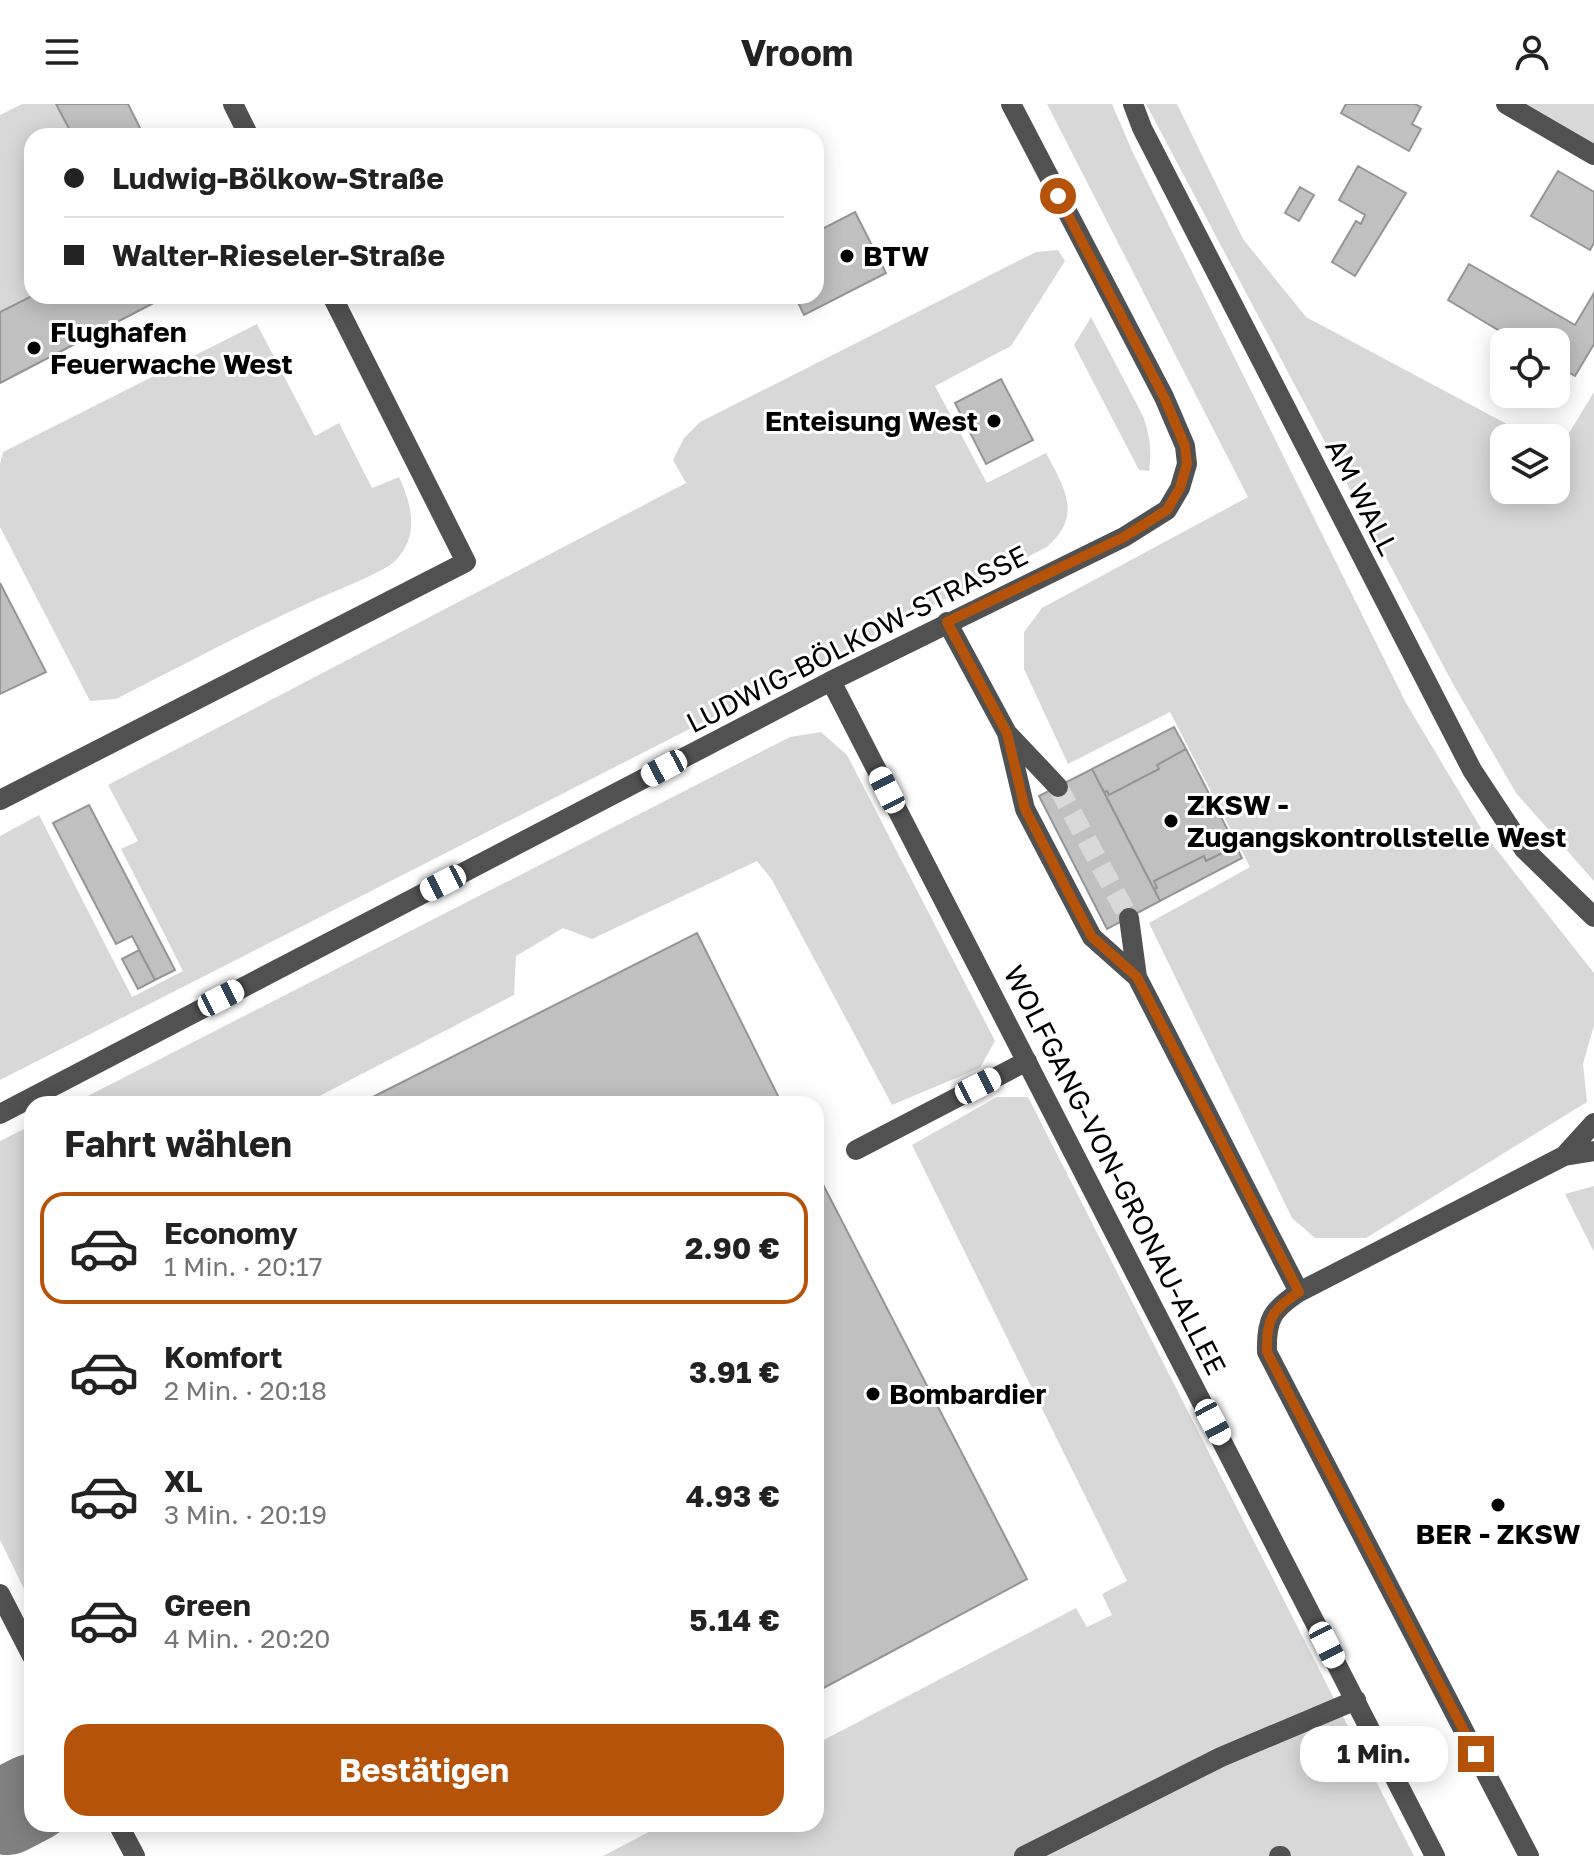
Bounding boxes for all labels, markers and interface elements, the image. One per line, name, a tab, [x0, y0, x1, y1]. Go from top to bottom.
icon: menu	[40, 30, 84, 74]
icon: person	[1510, 30, 1554, 74]
text: Vroom	[741, 31, 853, 74]
text: Ludwig-Bölkow-Straße	[112, 160, 444, 196]
route start	[1040, 178, 1076, 214]
text: Walter-Rieseler-Straße	[112, 237, 445, 273]
place label: BTW	[863, 239, 929, 272]
marker: BTW	[838, 247, 856, 265]
place label: Flughafen Feuerwache West	[50, 315, 293, 380]
map controls	[1490, 328, 1570, 504]
button: locate	[1490, 328, 1570, 408]
marker: Flughafen Feuerwache West	[25, 339, 43, 357]
place label: Enteisung West	[765, 404, 978, 437]
marker: Enteisung West	[985, 412, 1003, 430]
button: layers	[1490, 424, 1570, 504]
street label: AM WALL	[1319, 433, 1406, 560]
street label: LUDWIG-BÖLKOW-STRASSE	[681, 538, 1033, 739]
car	[637, 746, 691, 790]
car	[865, 763, 909, 817]
place label: ZKSW - Zugangskontrollstelle West	[1187, 788, 1567, 853]
marker: ZKSW - Zugangskontrollstelle West	[1162, 812, 1180, 830]
car	[416, 861, 470, 905]
street label: WOLFGANG-VON-GRONAU-ALLEE	[997, 960, 1233, 1380]
car	[194, 976, 248, 1020]
car	[951, 1064, 1005, 1108]
text: Fahrt wählen	[64, 1122, 292, 1165]
icon: car	[68, 1212, 140, 1284]
text: Economy	[164, 1215, 298, 1251]
text: 2.90 €	[685, 1230, 780, 1266]
text: 1 Min. · 20:17	[164, 1251, 322, 1282]
icon: car	[68, 1336, 140, 1408]
text: Komfort	[164, 1339, 283, 1375]
text: 3.91 €	[689, 1354, 780, 1390]
text: 2 Min. · 20:18	[164, 1375, 327, 1406]
place label: Bombardier	[889, 1377, 1046, 1410]
marker: Bombardier	[864, 1385, 882, 1403]
car	[1191, 1395, 1235, 1449]
icon: car	[68, 1460, 140, 1532]
text: XL	[164, 1463, 203, 1499]
text: 4.93 €	[686, 1478, 780, 1514]
marker: BER - ZKSW	[1489, 1496, 1507, 1514]
text: 3 Min. · 20:19	[164, 1499, 327, 1530]
place label: BER - ZKSW	[1415, 1517, 1581, 1550]
icon: car	[68, 1584, 140, 1656]
text: Green	[164, 1587, 251, 1623]
text: 5.14 €	[689, 1602, 780, 1638]
car	[1305, 1618, 1349, 1672]
text: 4 Min. · 20:20	[164, 1623, 330, 1654]
button: Bestätigen	[64, 1724, 784, 1816]
callout: 1 Min.	[1300, 1726, 1448, 1782]
route end	[1458, 1736, 1494, 1772]
text: 1 Min.	[1337, 1738, 1411, 1769]

